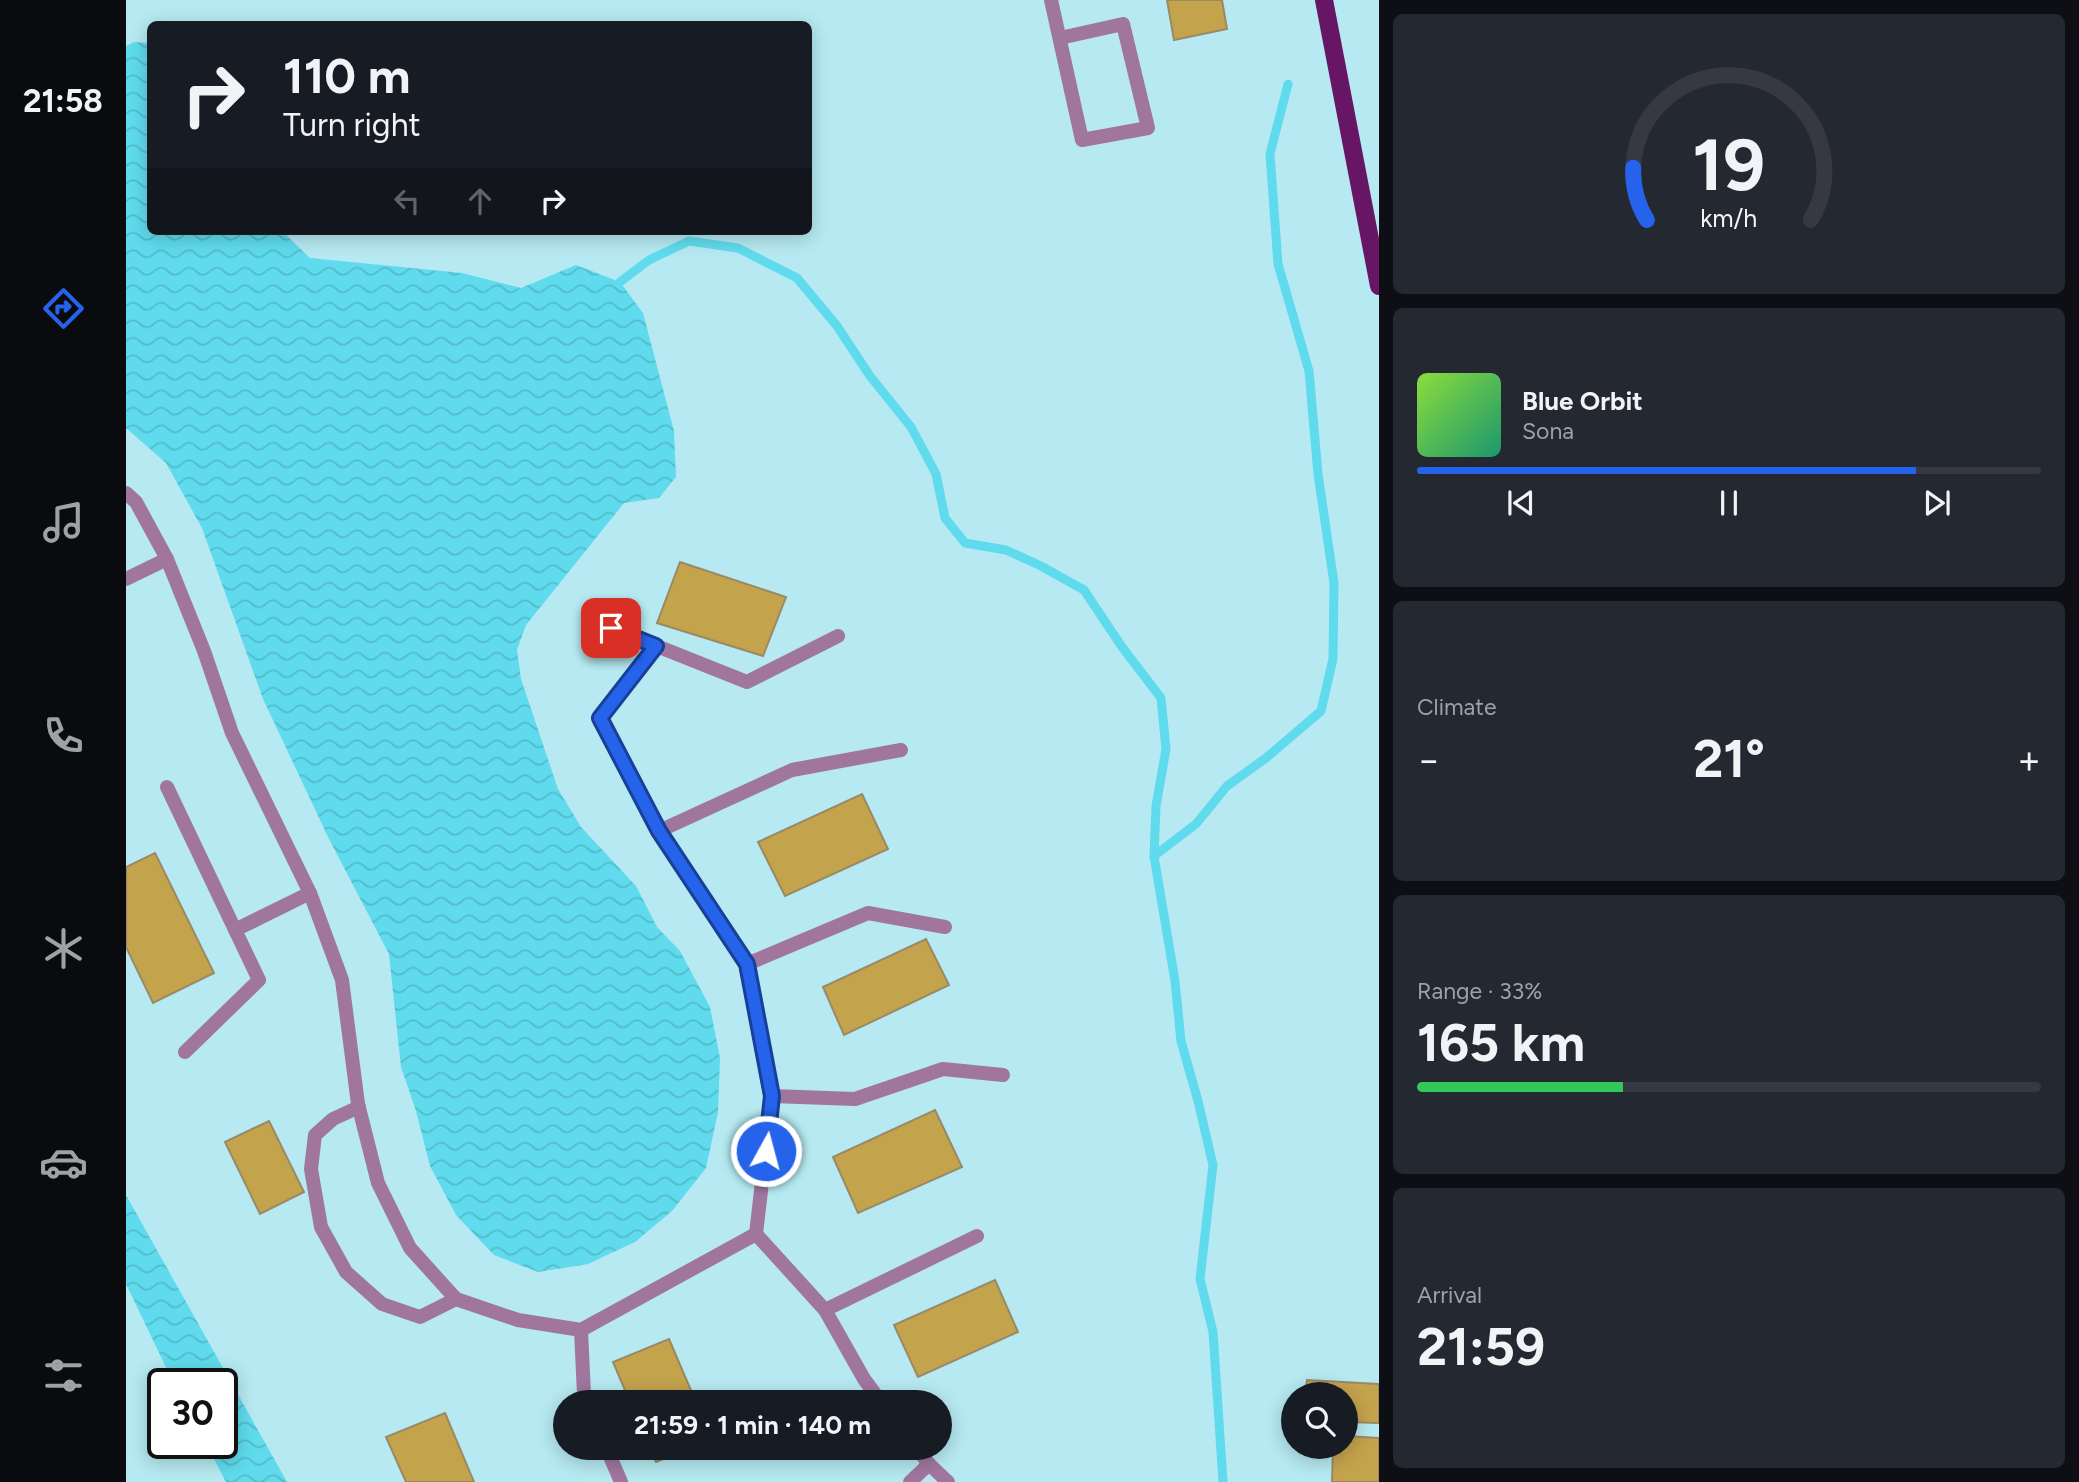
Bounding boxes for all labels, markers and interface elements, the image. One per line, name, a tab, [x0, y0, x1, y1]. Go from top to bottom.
text: 110 m	[283, 46, 411, 105]
icon: right	[168, 49, 259, 140]
text: 21:58	[23, 82, 103, 120]
text: Turn right	[283, 106, 421, 144]
text: 19	[1693, 121, 1765, 208]
icon: left	[388, 182, 426, 220]
icon: ahead	[461, 182, 499, 220]
icon: right	[534, 182, 572, 220]
text: km/h	[1700, 203, 1758, 233]
icon: directions	[39, 284, 88, 333]
text: Blue Orbit	[1522, 385, 1643, 417]
text: Sona	[1522, 417, 1574, 445]
icon: previous	[1502, 484, 1540, 522]
icon: pause	[1710, 484, 1748, 522]
icon: next	[1918, 484, 1956, 522]
icon: music	[39, 498, 88, 547]
pin	[581, 598, 641, 658]
icon: arrive	[592, 609, 630, 647]
text: Climate	[1417, 693, 1496, 721]
icon: phone	[39, 711, 88, 760]
text: 21°	[1693, 728, 1765, 790]
text: −	[1417, 737, 1441, 783]
text: +	[2017, 737, 2041, 783]
icon: climate	[39, 924, 88, 973]
text: Range · 33%	[1417, 977, 1542, 1005]
text: 165 km	[1417, 1012, 1585, 1074]
position arrow	[729, 1114, 803, 1188]
icon: car	[39, 1138, 88, 1187]
text: Arrival	[1417, 1281, 1482, 1309]
text: 21:59	[1417, 1316, 1545, 1378]
icon: filters	[39, 1351, 88, 1400]
speed limit sign: 30	[147, 1368, 238, 1459]
map controls	[1281, 1382, 1358, 1459]
button: search	[1281, 1382, 1358, 1459]
text: 21:59 · 1 min · 140 m	[634, 1409, 871, 1441]

